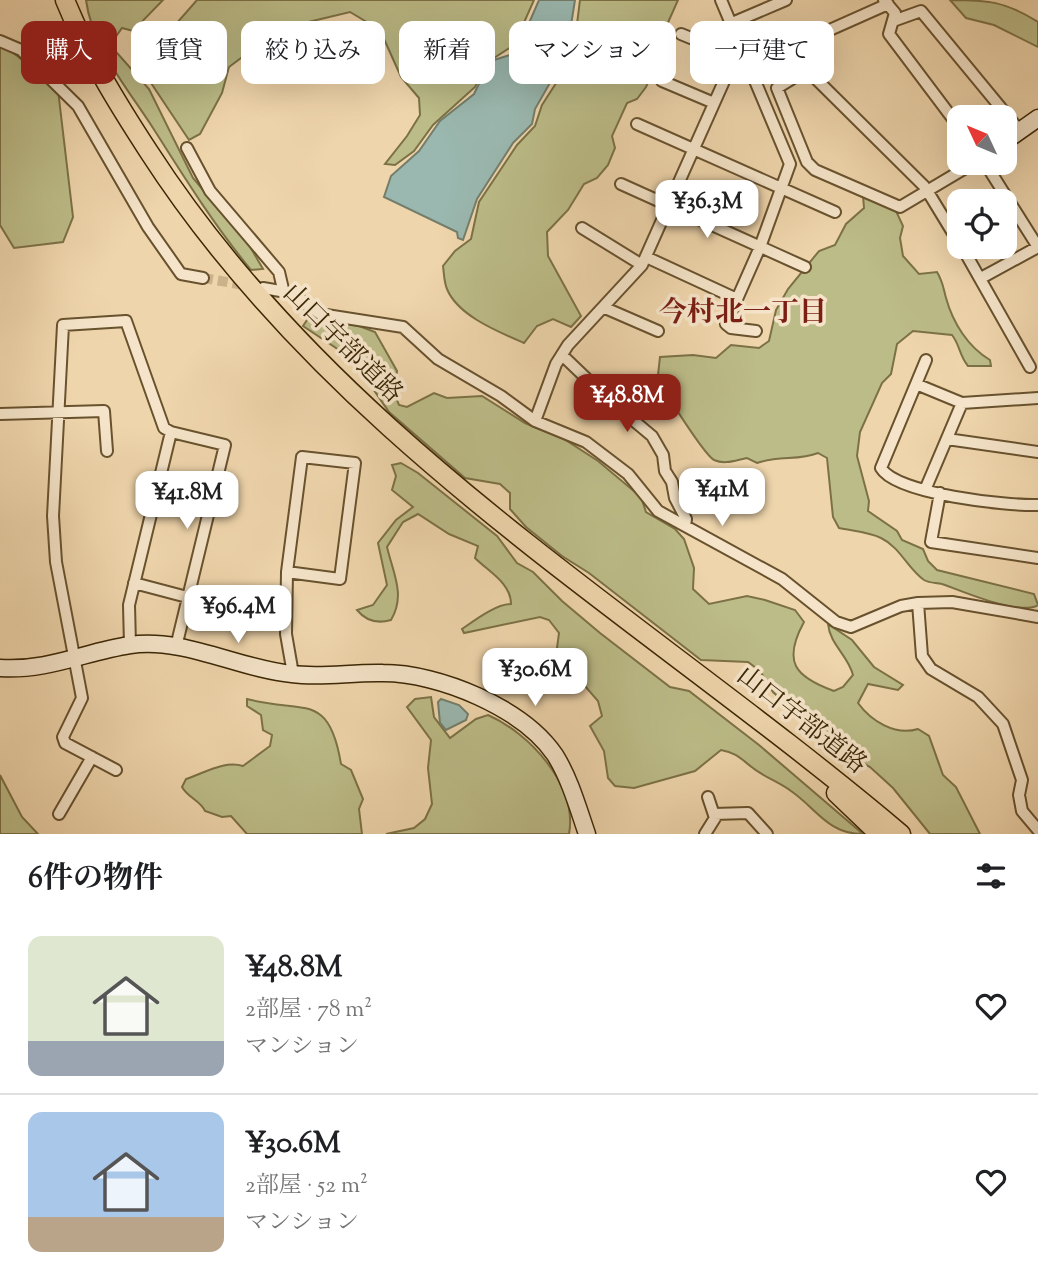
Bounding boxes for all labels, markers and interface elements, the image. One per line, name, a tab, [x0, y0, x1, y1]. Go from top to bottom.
chip: 購入	[21, 21, 117, 84]
chip: 賃貸	[131, 21, 227, 84]
chip: 絞り込み	[241, 21, 385, 84]
chip: 新着	[399, 21, 495, 84]
chip: マンション	[509, 21, 676, 84]
chip: 一戸建て	[690, 21, 834, 84]
north arrow	[947, 105, 1017, 175]
map controls	[947, 105, 1017, 259]
pin: ¥36.3M	[650, 180, 764, 240]
text: ¥36.3M	[671, 186, 743, 219]
button: locate	[947, 189, 1017, 259]
street label: 山口宇部道路	[274, 276, 410, 412]
district label: 今村北一丁目	[659, 294, 827, 334]
pin: ¥48.8M	[570, 374, 684, 434]
text: ¥48.8M	[590, 380, 664, 413]
pin: ¥41M	[681, 468, 763, 528]
pin: ¥41.8M	[130, 472, 244, 531]
text: ¥41M	[695, 474, 749, 507]
text: ¥41.8M	[151, 477, 223, 510]
pin: ¥96.4M	[181, 586, 295, 645]
text: ¥96.4M	[200, 591, 276, 624]
pin: ¥30.6M	[478, 648, 592, 708]
text: ¥30.6M	[498, 654, 572, 687]
street label: 山口宇部道路	[728, 658, 874, 784]
icon: filters	[972, 857, 1010, 895]
text: 6件の物件	[28, 858, 163, 901]
text: ¥48.8M	[245, 947, 342, 990]
icon: home	[84, 964, 168, 1048]
icon: heart	[972, 987, 1010, 1025]
text: 2部屋 · 78 m²	[245, 994, 372, 1027]
text: マンション	[245, 1031, 359, 1064]
text: ¥30.6M	[245, 1123, 341, 1166]
icon: home	[84, 1140, 168, 1224]
icon: heart	[972, 1163, 1010, 1201]
text: 2部屋 · 52 m²	[245, 1170, 368, 1203]
text: マンション	[245, 1207, 359, 1240]

